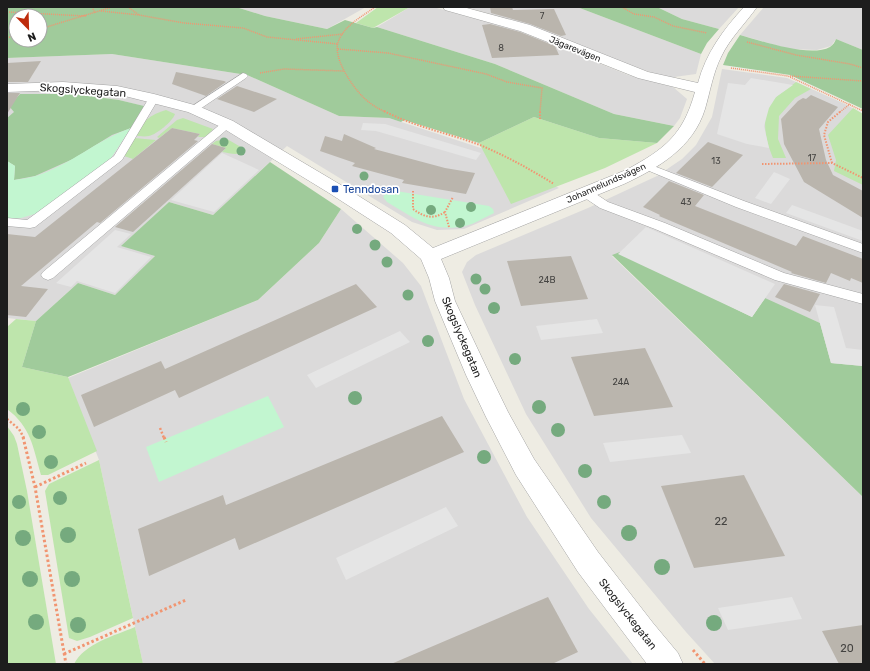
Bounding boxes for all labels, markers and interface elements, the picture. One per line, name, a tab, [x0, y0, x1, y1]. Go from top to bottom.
north arrow	[8, 8, 48, 48]
house number: 7	[540, 11, 545, 21]
text: N	[25, 29, 38, 44]
street label: Jägarevägen	[548, 34, 602, 64]
house number: 8	[498, 43, 504, 53]
street label: Skogslyckegatan	[39, 81, 127, 100]
house number: 17	[808, 153, 817, 163]
house number: 13	[711, 156, 721, 166]
street label: Johannelundsvägen	[565, 161, 647, 205]
place label: Tenndosan	[343, 183, 399, 196]
marker: Tenndosan	[330, 184, 340, 194]
house number: 43	[681, 197, 692, 207]
house number: 24B	[539, 275, 555, 285]
street label: Skogslyckegatan	[439, 295, 484, 380]
house number: 24A	[613, 377, 629, 387]
house number: 22	[715, 515, 727, 528]
street label: Skogslyckegatan	[596, 576, 659, 652]
house number: 20	[840, 642, 854, 655]

